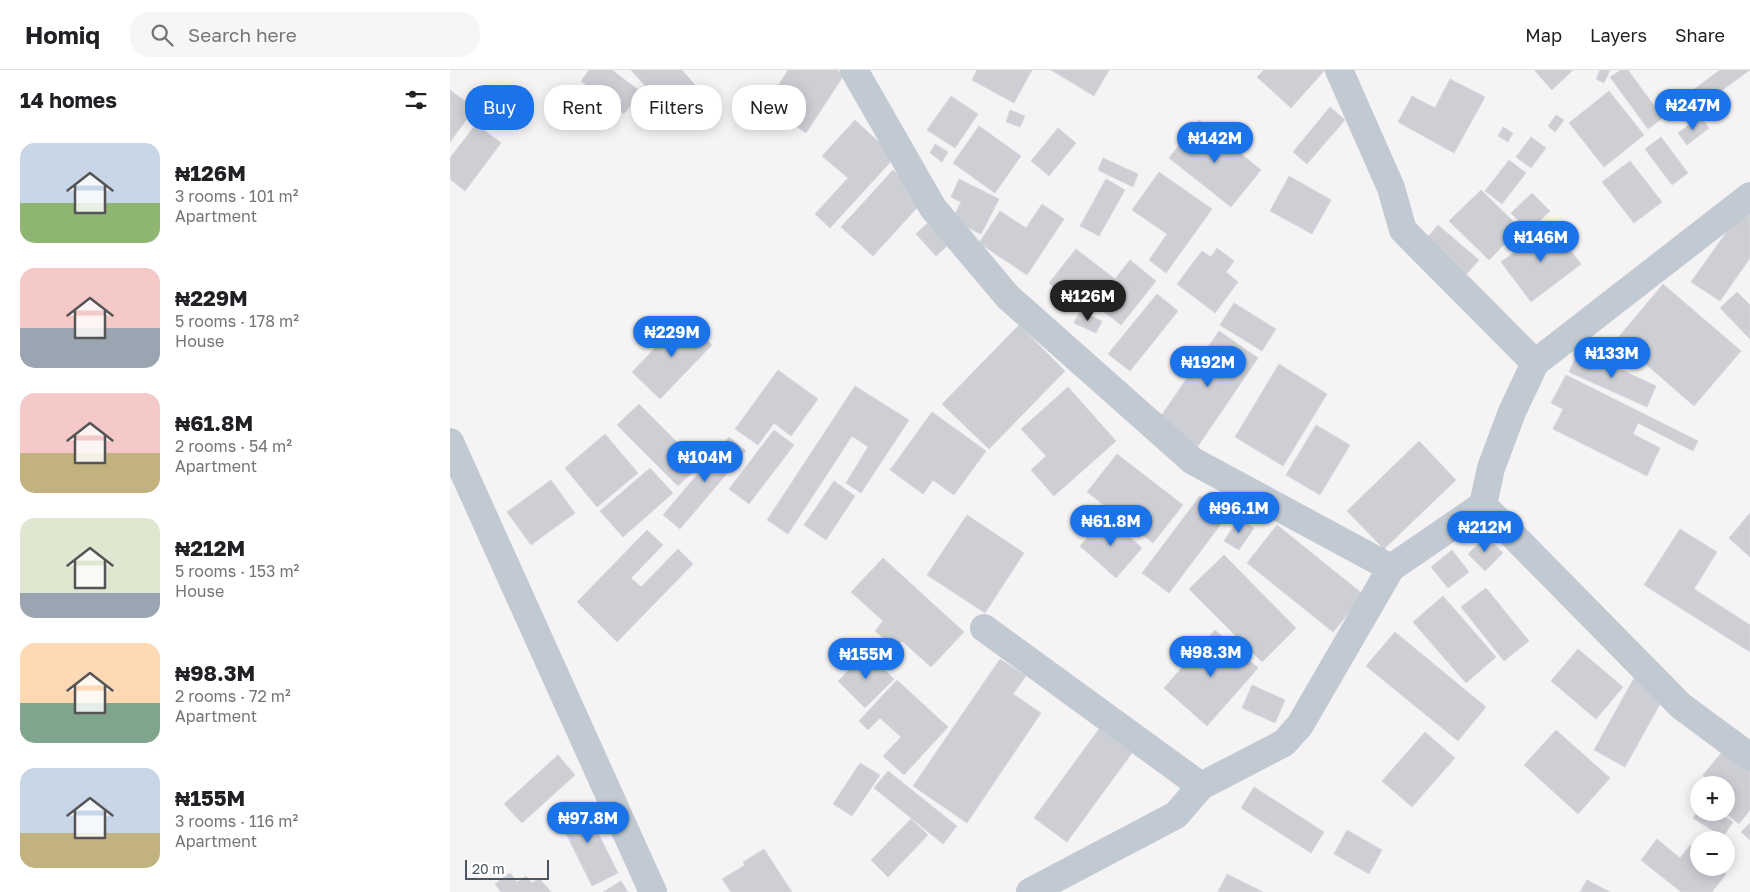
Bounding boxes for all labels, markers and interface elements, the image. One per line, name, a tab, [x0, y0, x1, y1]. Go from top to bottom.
search box	[130, 12, 480, 57]
text: Homiq	[25, 20, 100, 49]
icon: search	[148, 21, 176, 49]
text: Search here	[188, 23, 297, 46]
text: Map	[1525, 24, 1562, 46]
text: Layers	[1590, 24, 1647, 46]
text: Share	[1675, 24, 1725, 46]
chip: Buy	[465, 85, 534, 130]
chip: Rent	[544, 85, 621, 130]
chip: Filters	[631, 85, 722, 130]
chip: New	[732, 85, 806, 130]
icon: filters	[402, 86, 430, 114]
text: 14 homes	[20, 87, 117, 113]
pin: ₦247M	[1658, 88, 1728, 131]
text: ₦247M	[1666, 95, 1720, 115]
pin: ₦142M	[1180, 122, 1250, 164]
text: ₦142M	[1188, 128, 1242, 148]
text: ₦126M	[175, 160, 246, 186]
icon: home	[60, 163, 120, 223]
text: 3 rooms · 101 m²	[175, 186, 298, 206]
text: Apartment	[175, 206, 257, 226]
pin: ₦146M	[1506, 220, 1576, 263]
text: ₦146M	[1514, 227, 1568, 247]
pin: ₦126M	[1053, 280, 1123, 322]
text: ₦229M	[175, 285, 248, 311]
text: ₦126M	[1061, 286, 1115, 306]
icon: home	[60, 288, 120, 348]
text: 5 rooms · 178 m²	[175, 311, 299, 331]
pin: ₦229M	[637, 316, 707, 358]
text: ₦229M	[644, 322, 700, 342]
text: House	[175, 331, 224, 351]
pin: ₦133M	[1577, 336, 1647, 379]
text: ₦133M	[1585, 343, 1639, 363]
pin: ₦192M	[1173, 346, 1243, 388]
text: ₦192M	[1181, 352, 1235, 372]
text: ₦61.8M	[175, 410, 253, 436]
icon: home	[60, 413, 120, 473]
text: 2 rooms · 54 m²	[175, 436, 292, 456]
pin: ₦104M	[670, 440, 740, 483]
text: ₦104M	[678, 447, 732, 467]
text: Apartment	[175, 456, 257, 476]
pin: ₦96.1M	[1198, 492, 1280, 534]
text: ₦96.1M	[1209, 498, 1269, 518]
pin: ₦61.8M	[1070, 504, 1152, 547]
pin: ₦212M	[1450, 510, 1520, 553]
text: ₦61.8M	[1081, 511, 1141, 531]
text: ₦212M	[1458, 517, 1512, 537]
text: ₦212M	[175, 535, 245, 561]
icon: home	[60, 538, 120, 598]
text: 5 rooms · 153 m²	[175, 561, 299, 581]
text: House	[175, 581, 224, 601]
pin: ₦98.3M	[1170, 636, 1252, 678]
pin: ₦155M	[831, 638, 901, 680]
text: ₦98.3M	[1180, 642, 1242, 662]
text: ₦155M	[839, 644, 893, 664]
text: ₦98.3M	[175, 660, 255, 686]
icon: home	[60, 663, 120, 723]
text: 2 rooms · 72 m²	[175, 686, 291, 706]
text: Apartment	[175, 706, 257, 726]
map controls	[1690, 776, 1735, 876]
button: +	[1690, 776, 1735, 821]
text: ₦155M	[175, 785, 245, 811]
icon: home	[60, 788, 120, 848]
pin: ₦97.8M	[547, 802, 629, 844]
text: ₦97.8M	[558, 808, 618, 828]
text: 3 rooms · 116 m²	[175, 811, 298, 831]
text: Apartment	[175, 831, 257, 851]
button: −	[1690, 831, 1735, 876]
scale bar	[465, 857, 549, 880]
text: 20 m	[472, 860, 505, 877]

